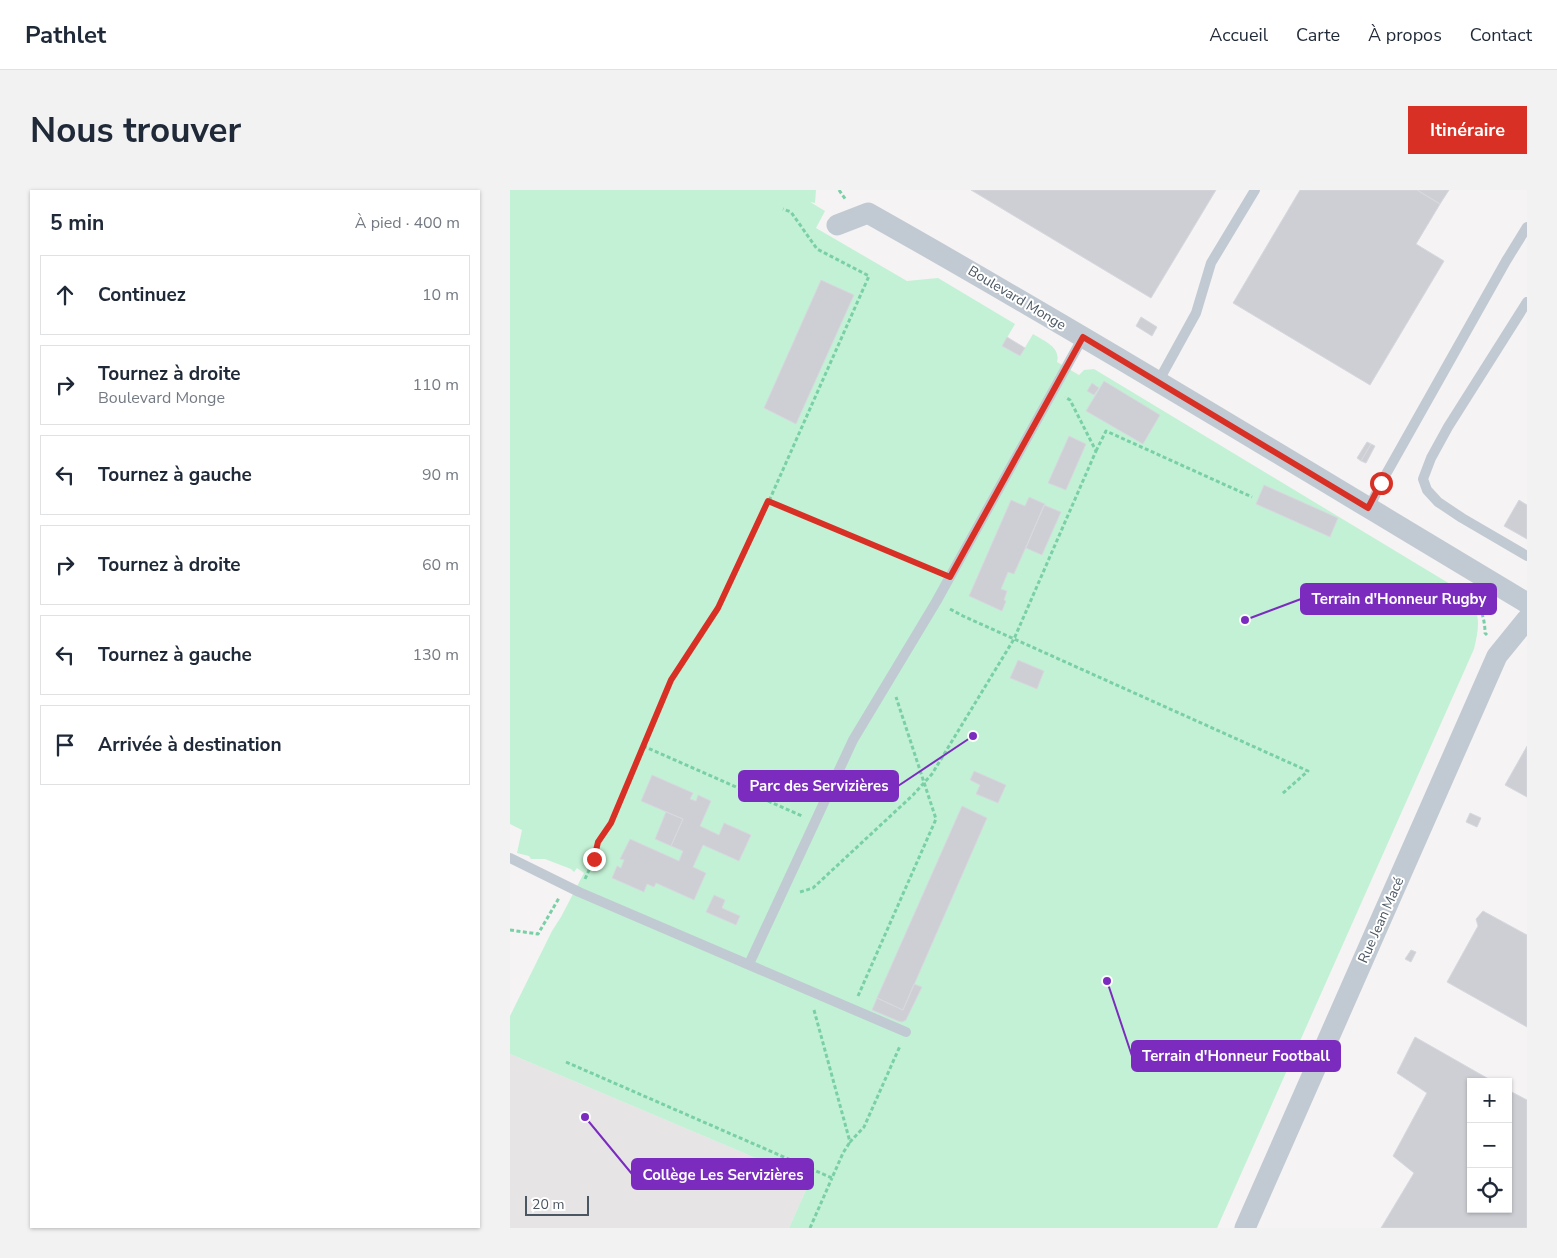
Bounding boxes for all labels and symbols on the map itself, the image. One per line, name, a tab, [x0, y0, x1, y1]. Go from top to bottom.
street label: Boulevard Monge	[965, 261, 1069, 335]
route start	[1370, 472, 1393, 495]
callout: Terrain d'Honneur Rugby	[1301, 584, 1496, 614]
text: Terrain d'Honneur Rugby	[1312, 589, 1486, 609]
callout: Parc des Servizières	[739, 771, 898, 801]
text: Parc des Servizières	[750, 776, 888, 796]
route end	[583, 848, 606, 871]
street label: Rue Jean Macé	[1354, 874, 1408, 966]
callout: Terrain d'Honneur Football	[1132, 1041, 1340, 1071]
text: Terrain d'Honneur Football	[1142, 1046, 1330, 1066]
callout: Collège Les Servizières	[632, 1159, 813, 1189]
text: Collège Les Servizières	[643, 1165, 803, 1185]
scale bar	[525, 1193, 589, 1216]

